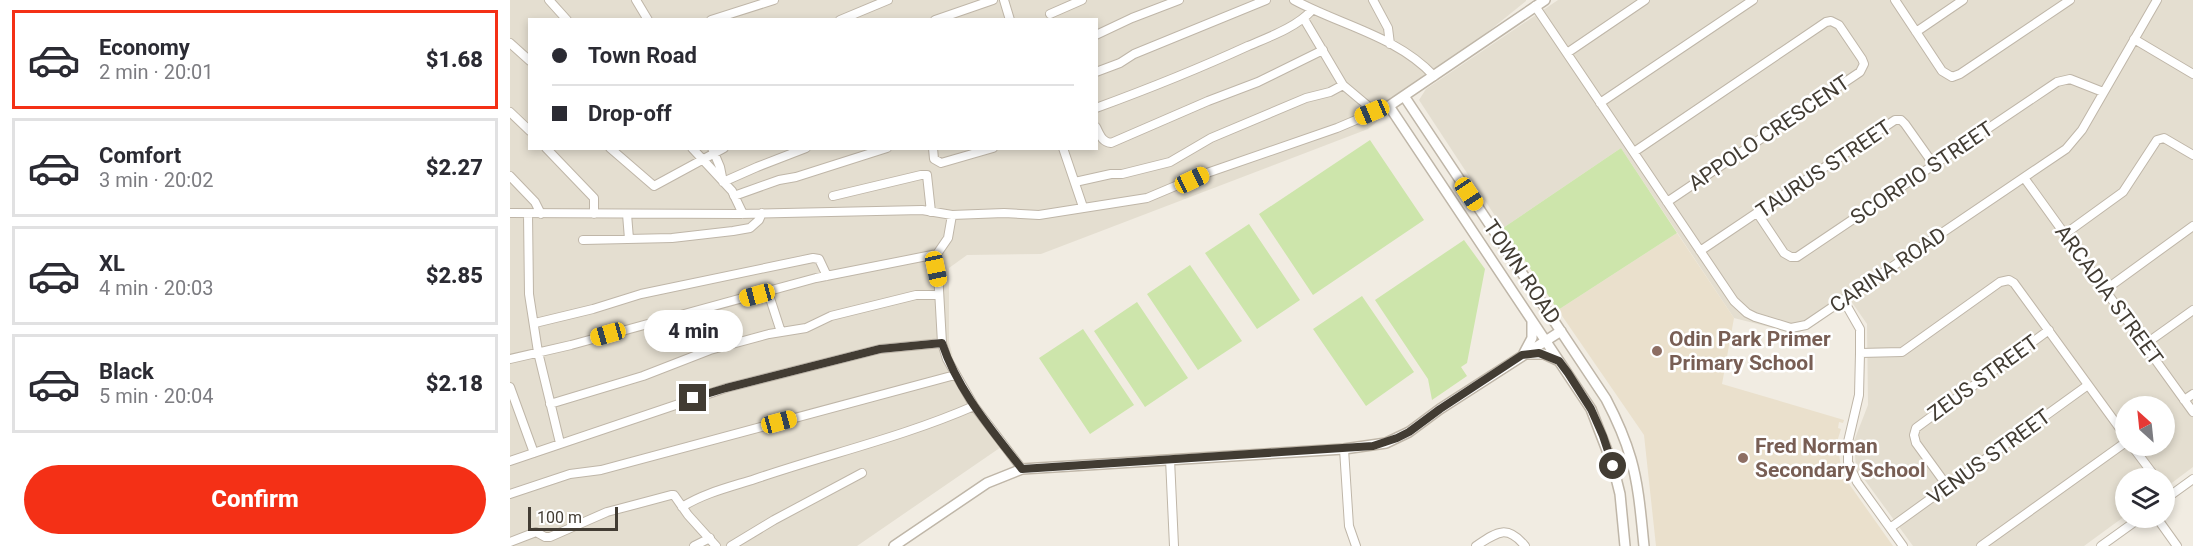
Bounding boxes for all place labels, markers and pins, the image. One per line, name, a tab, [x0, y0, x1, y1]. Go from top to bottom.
place label: Odin Park Primer Primary School	[1669, 327, 1831, 375]
marker: Odin Park Primer Primary School	[1650, 344, 1664, 358]
place label: Fred Norman Secondary School	[1755, 434, 1925, 482]
marker: Fred Norman Secondary School	[1736, 451, 1750, 465]

